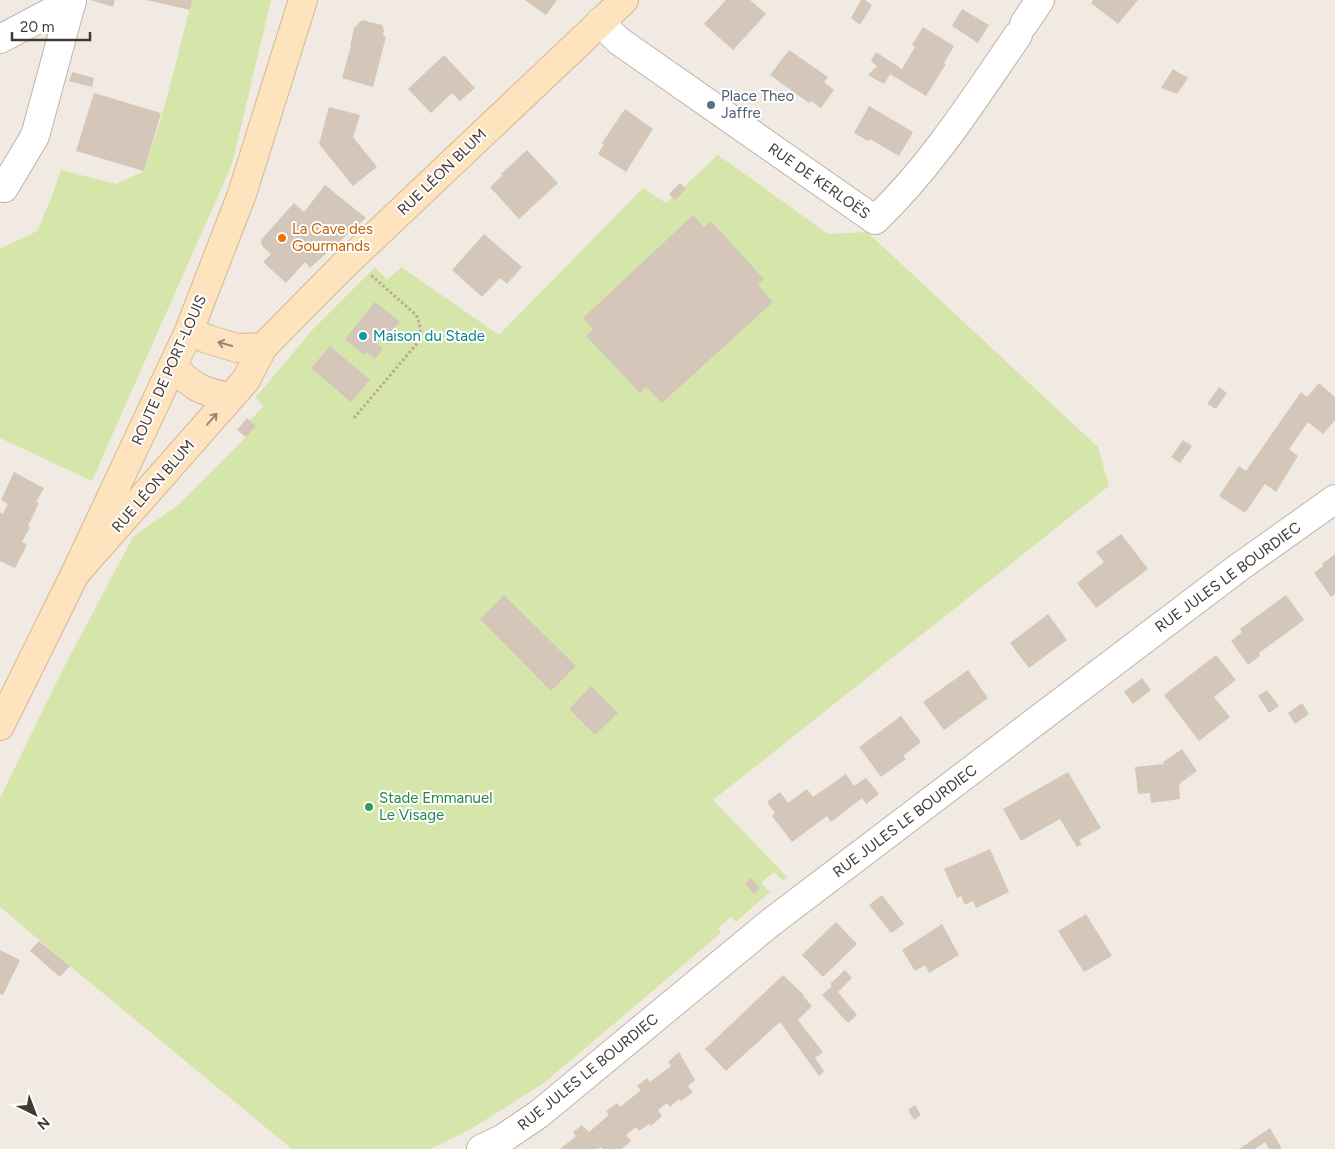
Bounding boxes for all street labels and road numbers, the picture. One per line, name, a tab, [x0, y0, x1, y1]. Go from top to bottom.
street label: RUE LÉON BLUM	[394, 125, 490, 219]
street label: RUE DE KERLOËS	[765, 139, 873, 223]
street label: ROUTE DE PORT-LOUIS	[128, 292, 210, 448]
street label: RUE LÉON BLUM	[108, 436, 198, 536]
street label: RUE JULES LE BOURDIEC	[1152, 518, 1305, 636]
street label: RUE JULES LE BOURDIEC	[829, 761, 981, 881]
street label: RUE JULES LE BOURDIEC	[514, 1010, 662, 1134]

